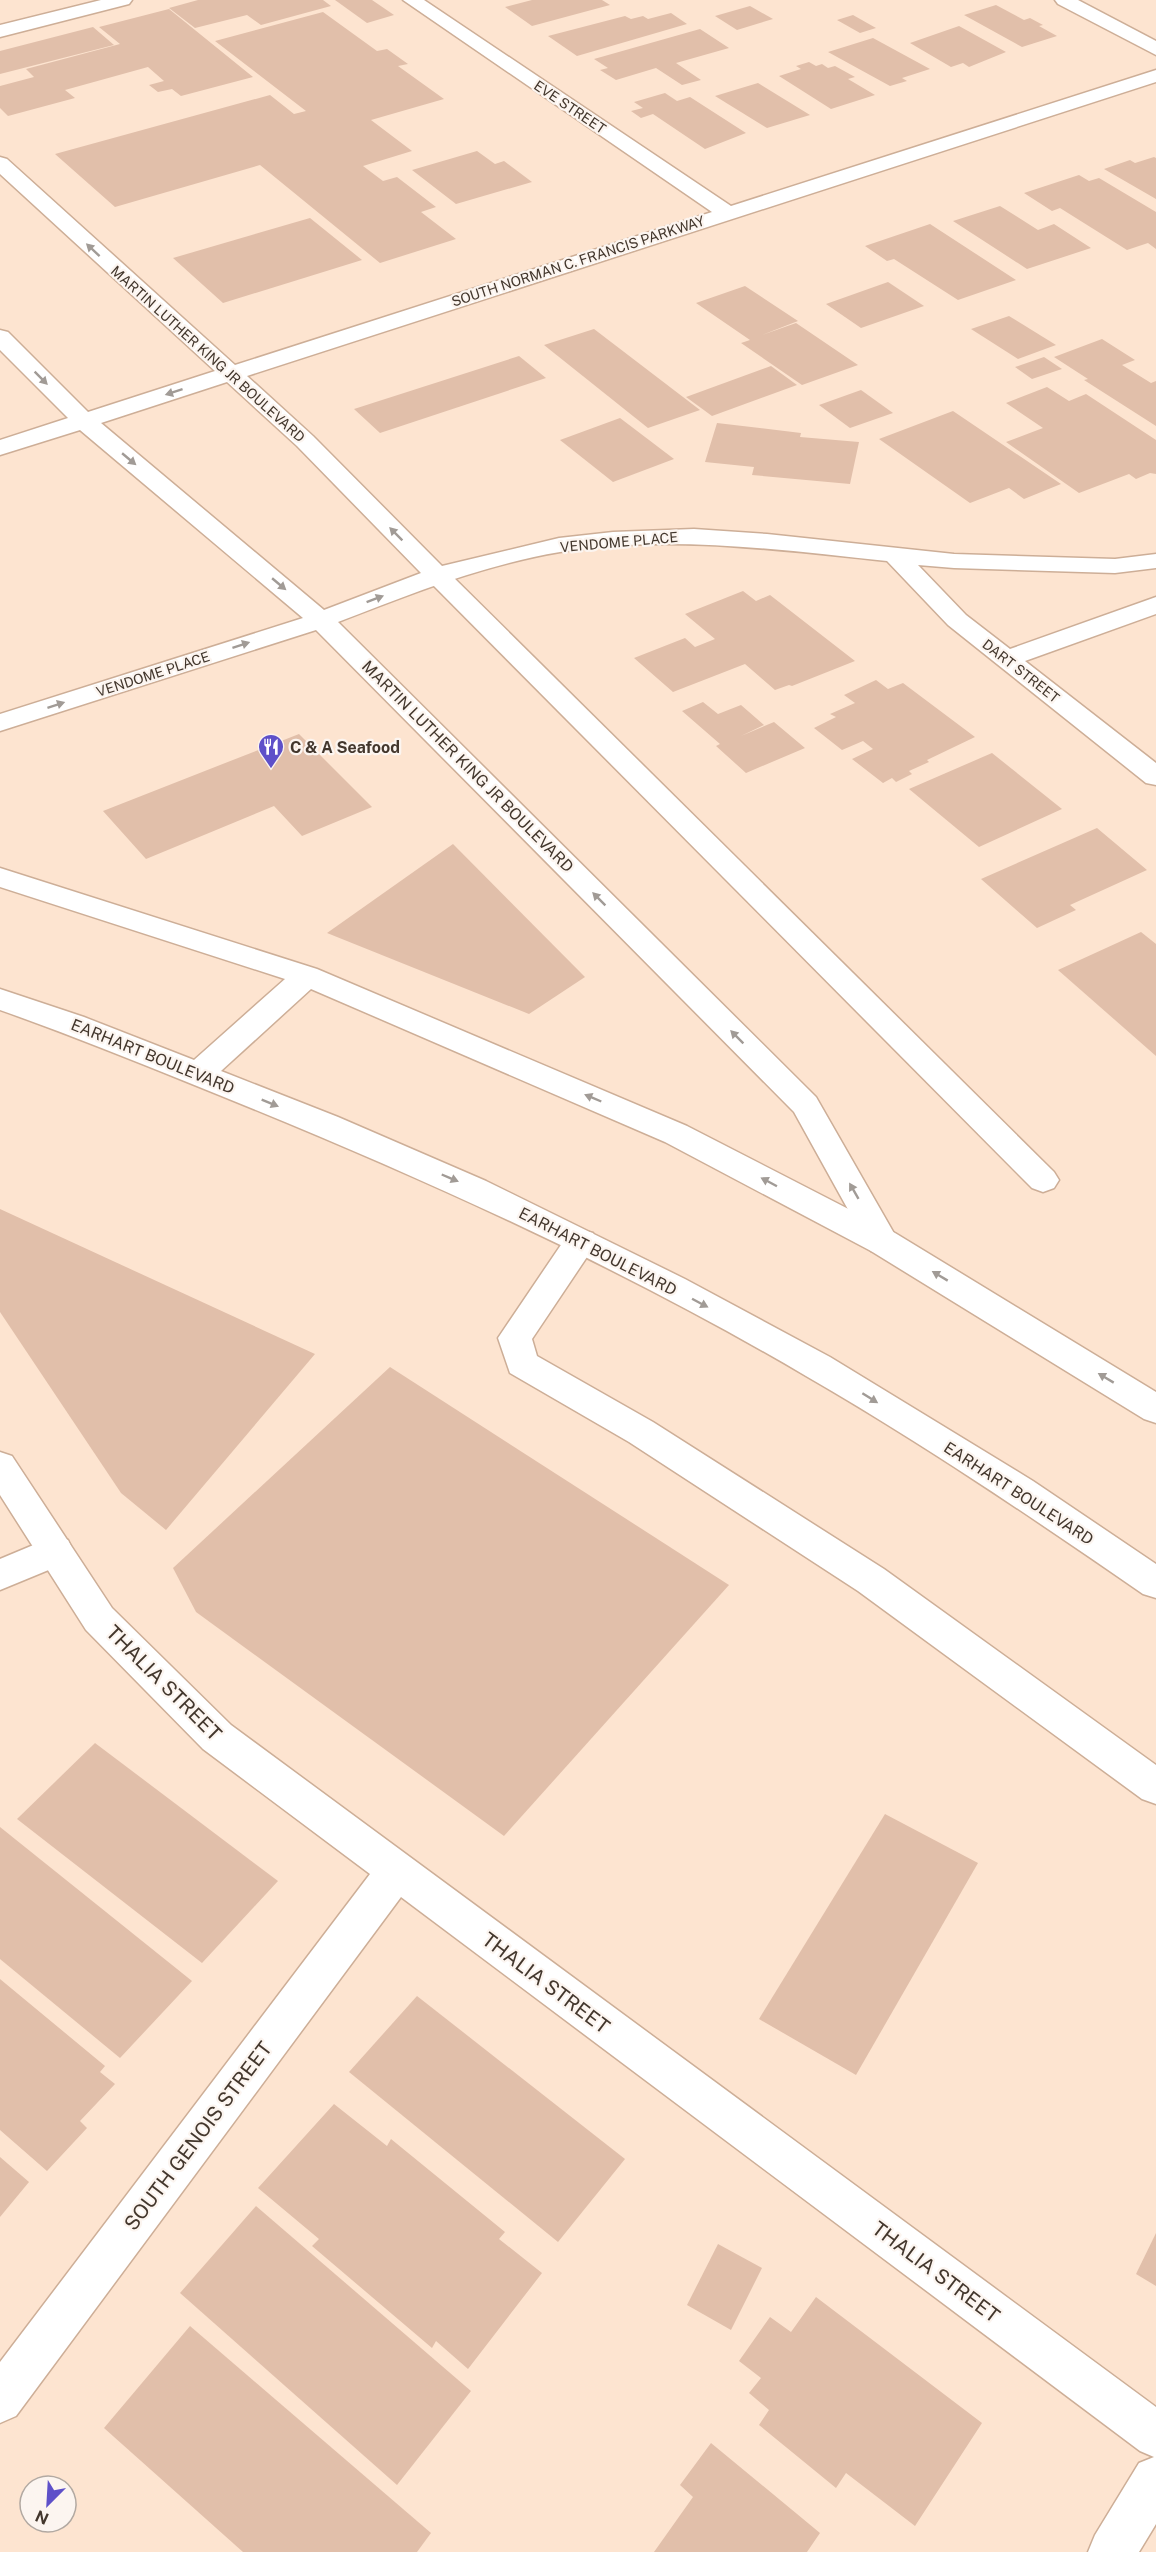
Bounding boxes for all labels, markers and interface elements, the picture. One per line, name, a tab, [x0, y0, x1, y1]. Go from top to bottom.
street label: EVE STREET	[531, 77, 609, 137]
street label: SOUTH NORMAN C. FRANCIS PARKWAY	[449, 212, 707, 310]
one-way arrow	[86, 243, 100, 257]
street label: MARTIN LUTHER KING JR BOULEVARD	[108, 263, 308, 445]
one-way arrow	[34, 371, 48, 385]
one-way arrow	[165, 388, 183, 397]
one-way arrow	[121, 452, 137, 465]
one-way arrow	[390, 527, 404, 541]
street label: VENDOME PLACE	[559, 529, 679, 555]
one-way arrow	[271, 577, 286, 590]
one-way arrow	[367, 594, 385, 604]
street label: DART STREET	[979, 636, 1063, 706]
one-way arrow	[232, 640, 250, 649]
street label: VENDOME PLACE	[94, 648, 212, 700]
street label: MARTIN LUTHER KING JR BOULEVARD	[358, 657, 577, 876]
one-way arrow	[47, 700, 65, 709]
restaurant icon: C & A Seafood	[256, 732, 286, 770]
place label: C & A Seafood	[290, 738, 400, 757]
one-way arrow	[593, 892, 607, 906]
street label: EARHART BOULEVARD	[68, 1015, 237, 1098]
one-way arrow	[730, 1030, 744, 1045]
one-way arrow	[584, 1093, 602, 1103]
one-way arrow	[261, 1099, 279, 1108]
one-way arrow	[441, 1174, 458, 1183]
one-way arrow	[760, 1177, 777, 1187]
one-way arrow	[849, 1182, 859, 1199]
street label: EARHART BOULEVARD	[516, 1203, 680, 1300]
one-way arrow	[932, 1271, 948, 1282]
one-way arrow	[691, 1298, 708, 1308]
one-way arrow	[1098, 1373, 1114, 1384]
one-way arrow	[862, 1392, 878, 1403]
street label: EARHART BOULEVARD	[940, 1438, 1097, 1549]
street label: THALIA STREET	[101, 1620, 227, 1746]
street label: THALIA STREET	[478, 1927, 615, 2039]
street label: SOUTH GENOIS STREET	[119, 2037, 277, 2235]
street label: THALIA STREET	[868, 2216, 1005, 2328]
north arrow	[18, 2474, 78, 2534]
text: N	[33, 2506, 52, 2528]

